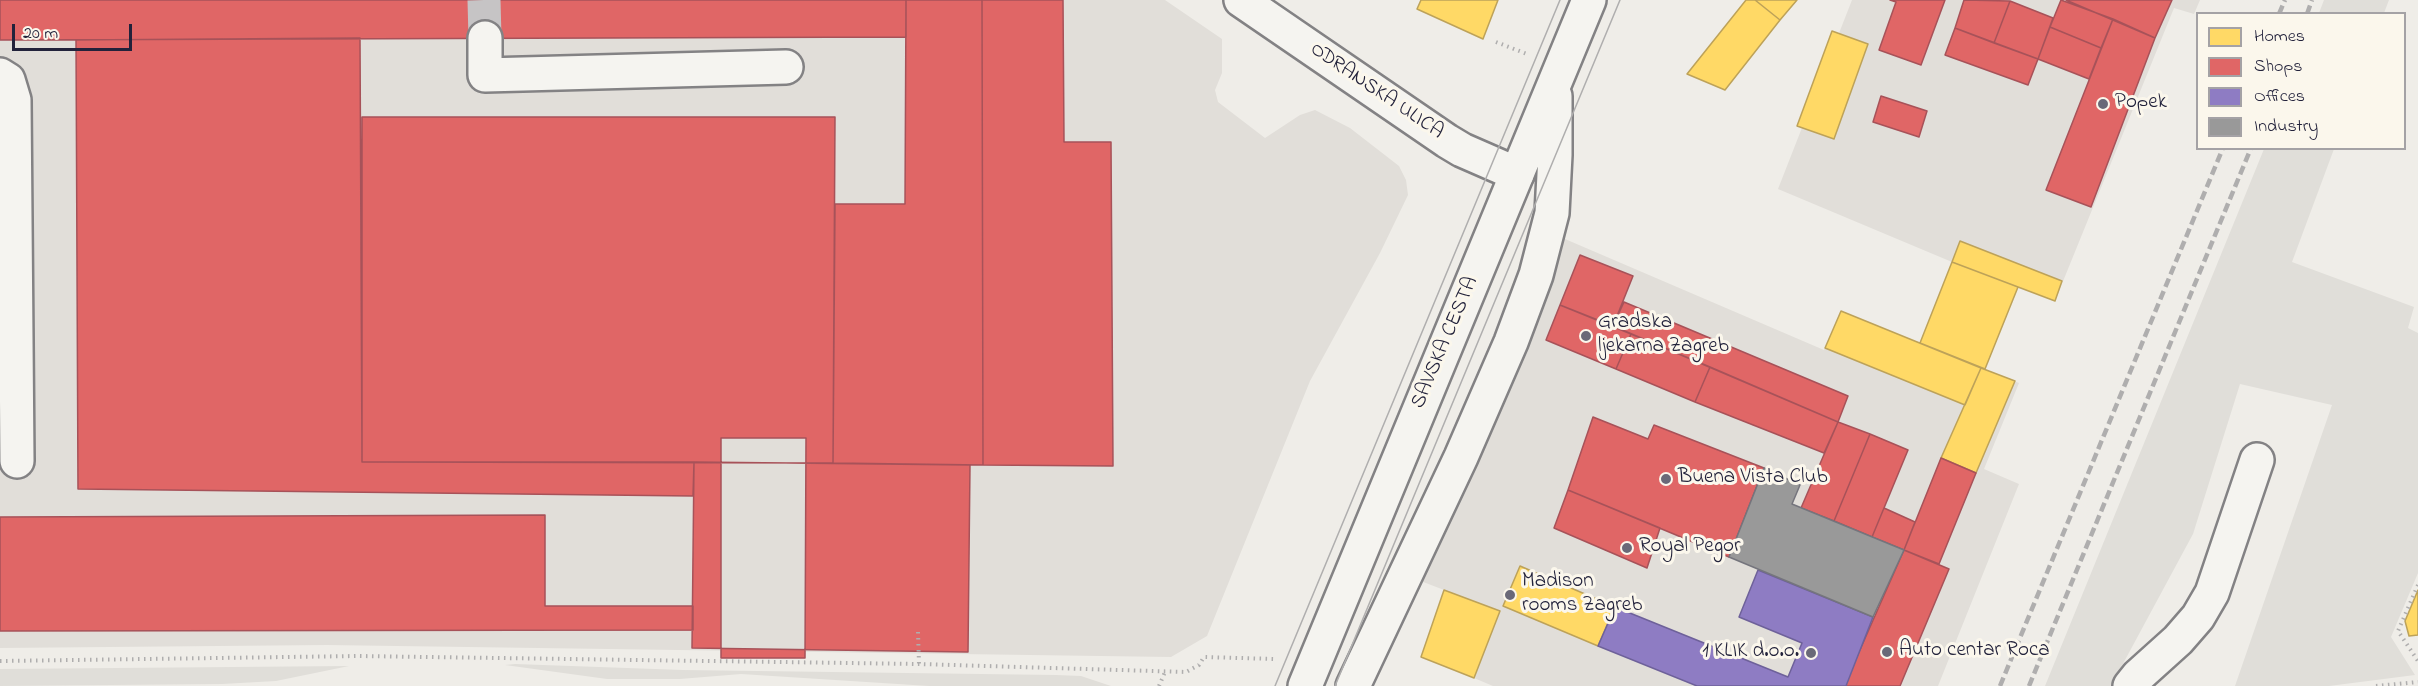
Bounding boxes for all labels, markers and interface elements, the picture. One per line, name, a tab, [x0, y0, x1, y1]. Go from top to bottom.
scale bar	[15, 12, 135, 50]
legend	[2196, 12, 2406, 150]
text: 20 m	[23, 21, 58, 47]
text: Homes	[2254, 24, 2305, 50]
street label: ODRANSKA ULICA	[1304, 38, 1448, 146]
text: Shops	[2254, 54, 2302, 80]
text: Offices	[2254, 84, 2305, 110]
place label: Popek	[2115, 91, 2167, 117]
marker: Popek	[2096, 97, 2110, 111]
text: Industry	[2254, 114, 2318, 140]
street label: SAVSKA CESTA	[1407, 273, 1485, 413]
place label: Gradska ljekarna Zagreb	[1598, 311, 1729, 361]
marker: Gradska ljekarna Zagreb	[1579, 329, 1593, 343]
place label: Buena Vista Club	[1678, 466, 1828, 492]
marker: Buena Vista Club	[1659, 472, 1673, 486]
place label: Royal Pegor	[1639, 535, 1741, 561]
marker: Royal Pegor	[1620, 541, 1634, 555]
place label: Madison rooms Zagreb	[1522, 570, 1642, 620]
marker: Madison rooms Zagreb	[1503, 588, 1517, 602]
place label: Auto centar Roca	[1899, 639, 2050, 665]
place label: 1 KLIK d.o.o.	[1702, 640, 1799, 666]
marker: Auto centar Roca	[1880, 645, 1894, 659]
marker: 1 KLIK d.o.o.	[1804, 646, 1818, 660]

